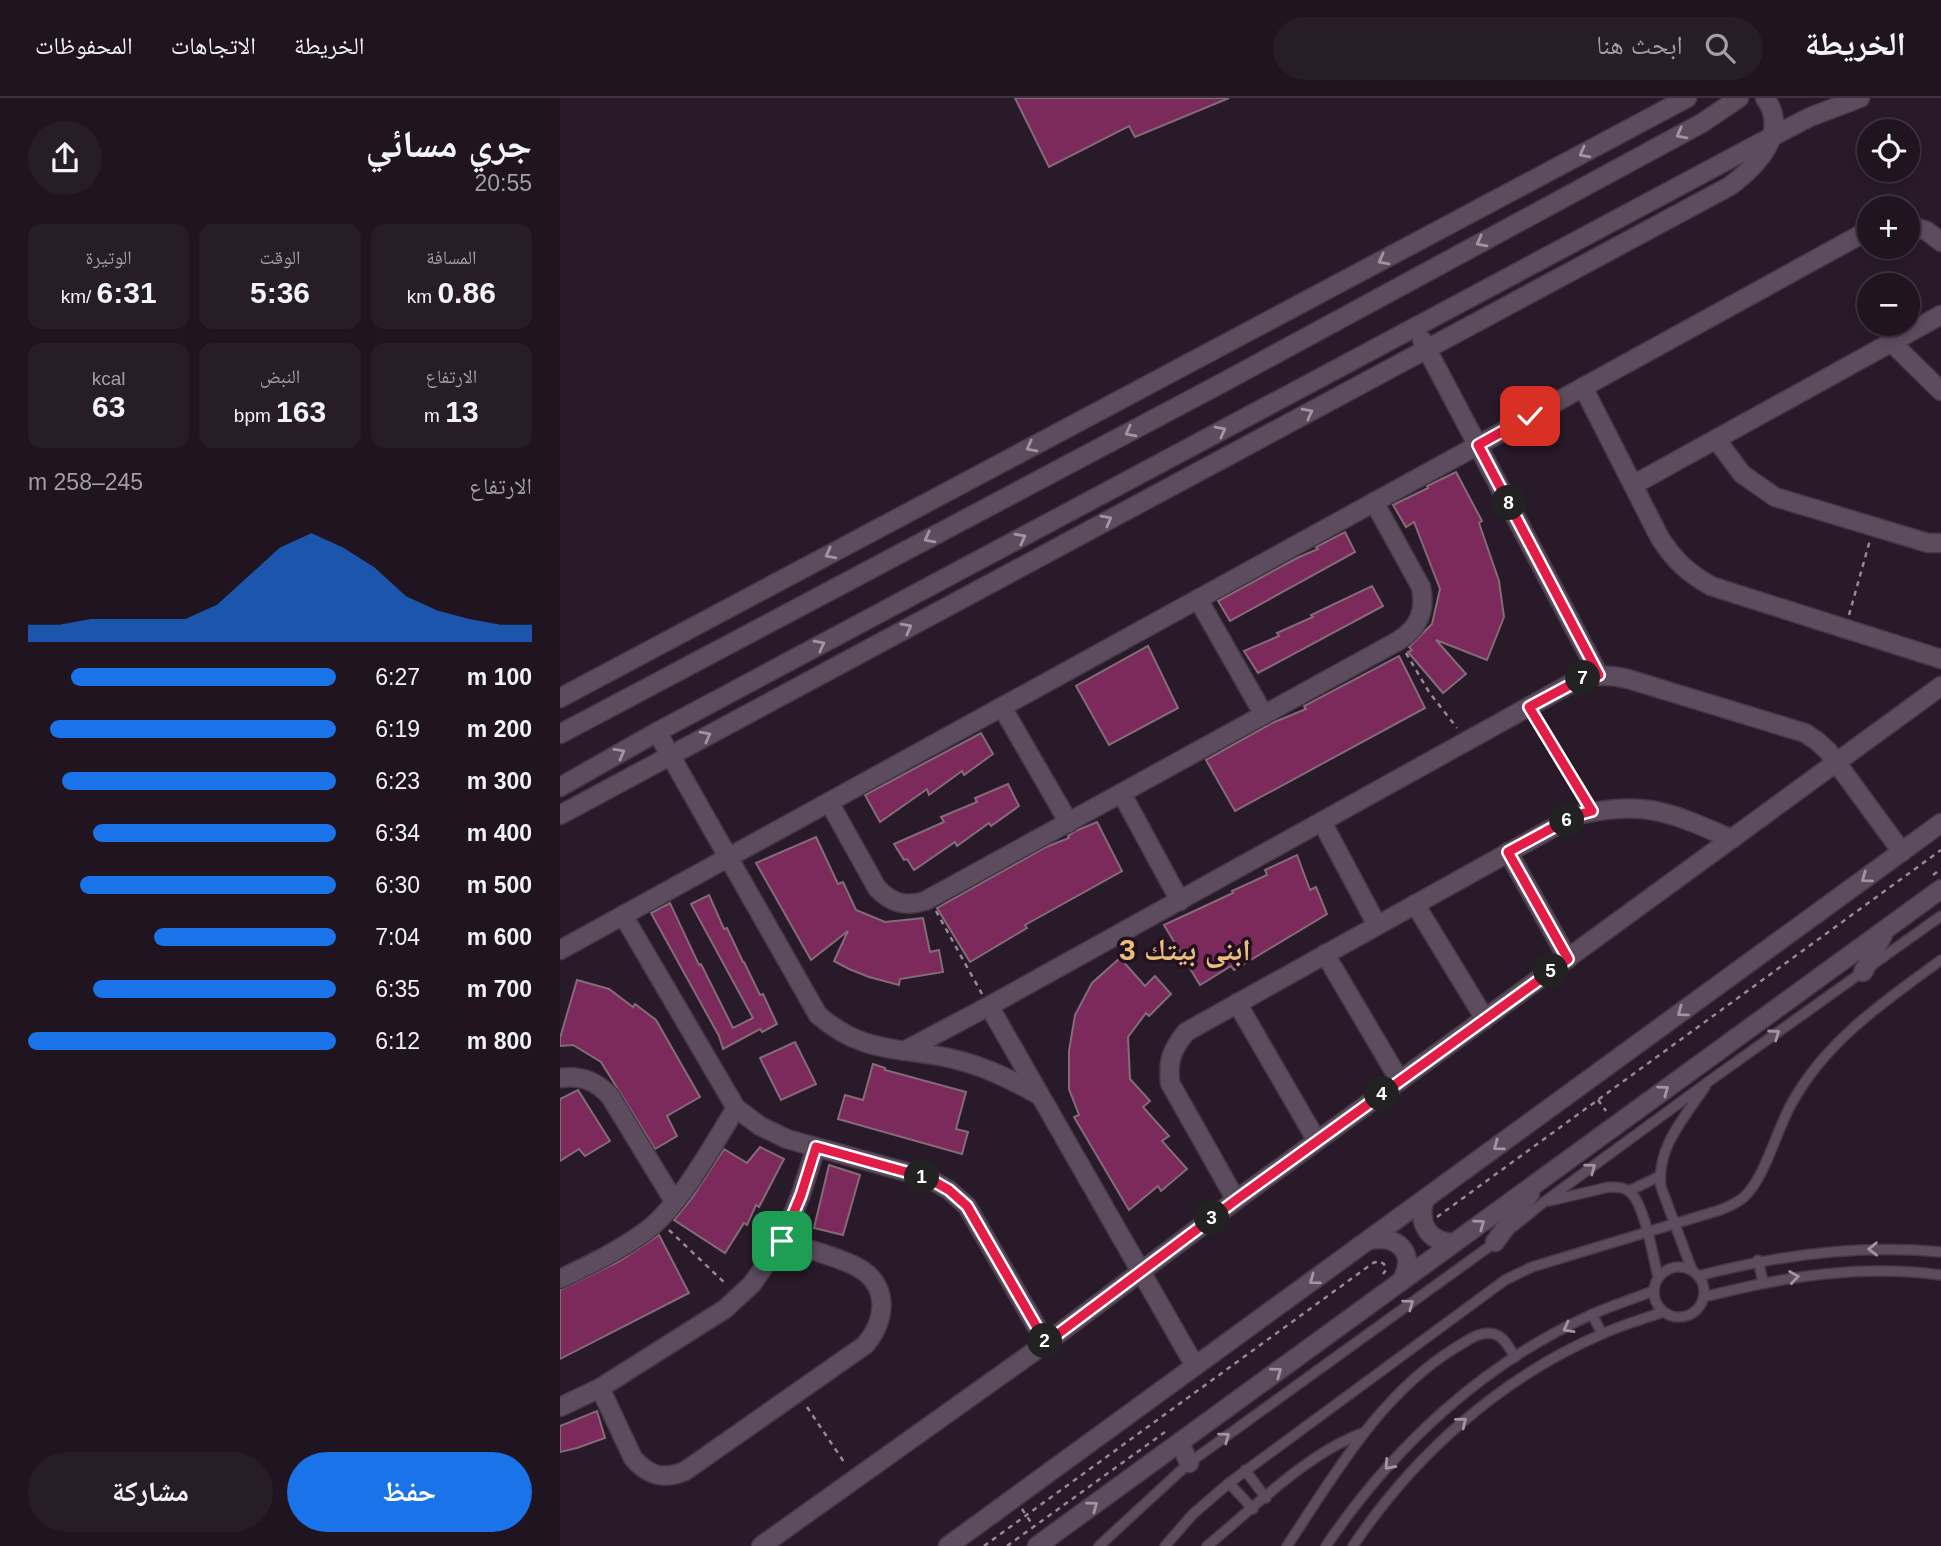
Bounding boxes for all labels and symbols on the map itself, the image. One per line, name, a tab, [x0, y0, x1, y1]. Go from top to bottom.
one-way arrow	[1676, 126, 1688, 139]
one-way arrow	[1579, 145, 1591, 158]
one-way arrow	[1476, 234, 1488, 248]
one-way arrow	[1378, 252, 1390, 265]
pin	[1500, 386, 1560, 446]
one-way arrow	[1300, 408, 1313, 421]
one-way arrow	[1125, 423, 1137, 437]
one-way arrow	[1214, 426, 1227, 439]
one-way arrow	[1025, 439, 1038, 453]
pin: 8	[1492, 486, 1527, 520]
one-way arrow	[1100, 515, 1112, 529]
one-way arrow	[924, 530, 936, 544]
one-way arrow	[1013, 533, 1026, 546]
one-way arrow	[825, 546, 837, 559]
one-way arrow	[900, 623, 912, 636]
one-way arrow	[813, 640, 825, 654]
pin: 7	[1566, 660, 1600, 696]
one-way arrow	[699, 730, 712, 744]
one-way arrow	[612, 748, 625, 761]
pin: 6	[1550, 802, 1584, 838]
one-way arrow	[1861, 870, 1874, 882]
district label: ابنى بيتك 3	[1119, 933, 1251, 968]
pin: 5	[1534, 954, 1569, 988]
one-way arrow	[1677, 1004, 1690, 1016]
one-way arrow	[1767, 1030, 1780, 1042]
pin: 4	[1364, 1076, 1400, 1112]
one-way arrow	[1656, 1086, 1669, 1098]
one-way arrow	[1493, 1138, 1506, 1150]
pin: 1	[904, 1160, 940, 1194]
one-way arrow	[1583, 1163, 1596, 1176]
pin: 3	[1194, 1200, 1230, 1236]
pin	[752, 1211, 812, 1271]
one-way arrow	[1472, 1220, 1485, 1232]
one-way arrow	[1867, 1242, 1878, 1257]
one-way arrow	[1788, 1270, 1800, 1285]
one-way arrow	[1310, 1272, 1322, 1284]
one-way arrow	[1401, 1300, 1414, 1312]
one-way arrow	[1563, 1319, 1576, 1333]
pin: 2	[1028, 1324, 1063, 1358]
one-way arrow	[1269, 1368, 1281, 1381]
one-way arrow	[1454, 1418, 1467, 1430]
one-way arrow	[1217, 1433, 1229, 1445]
one-way arrow	[1384, 1457, 1397, 1470]
one-way arrow	[1085, 1502, 1098, 1514]

